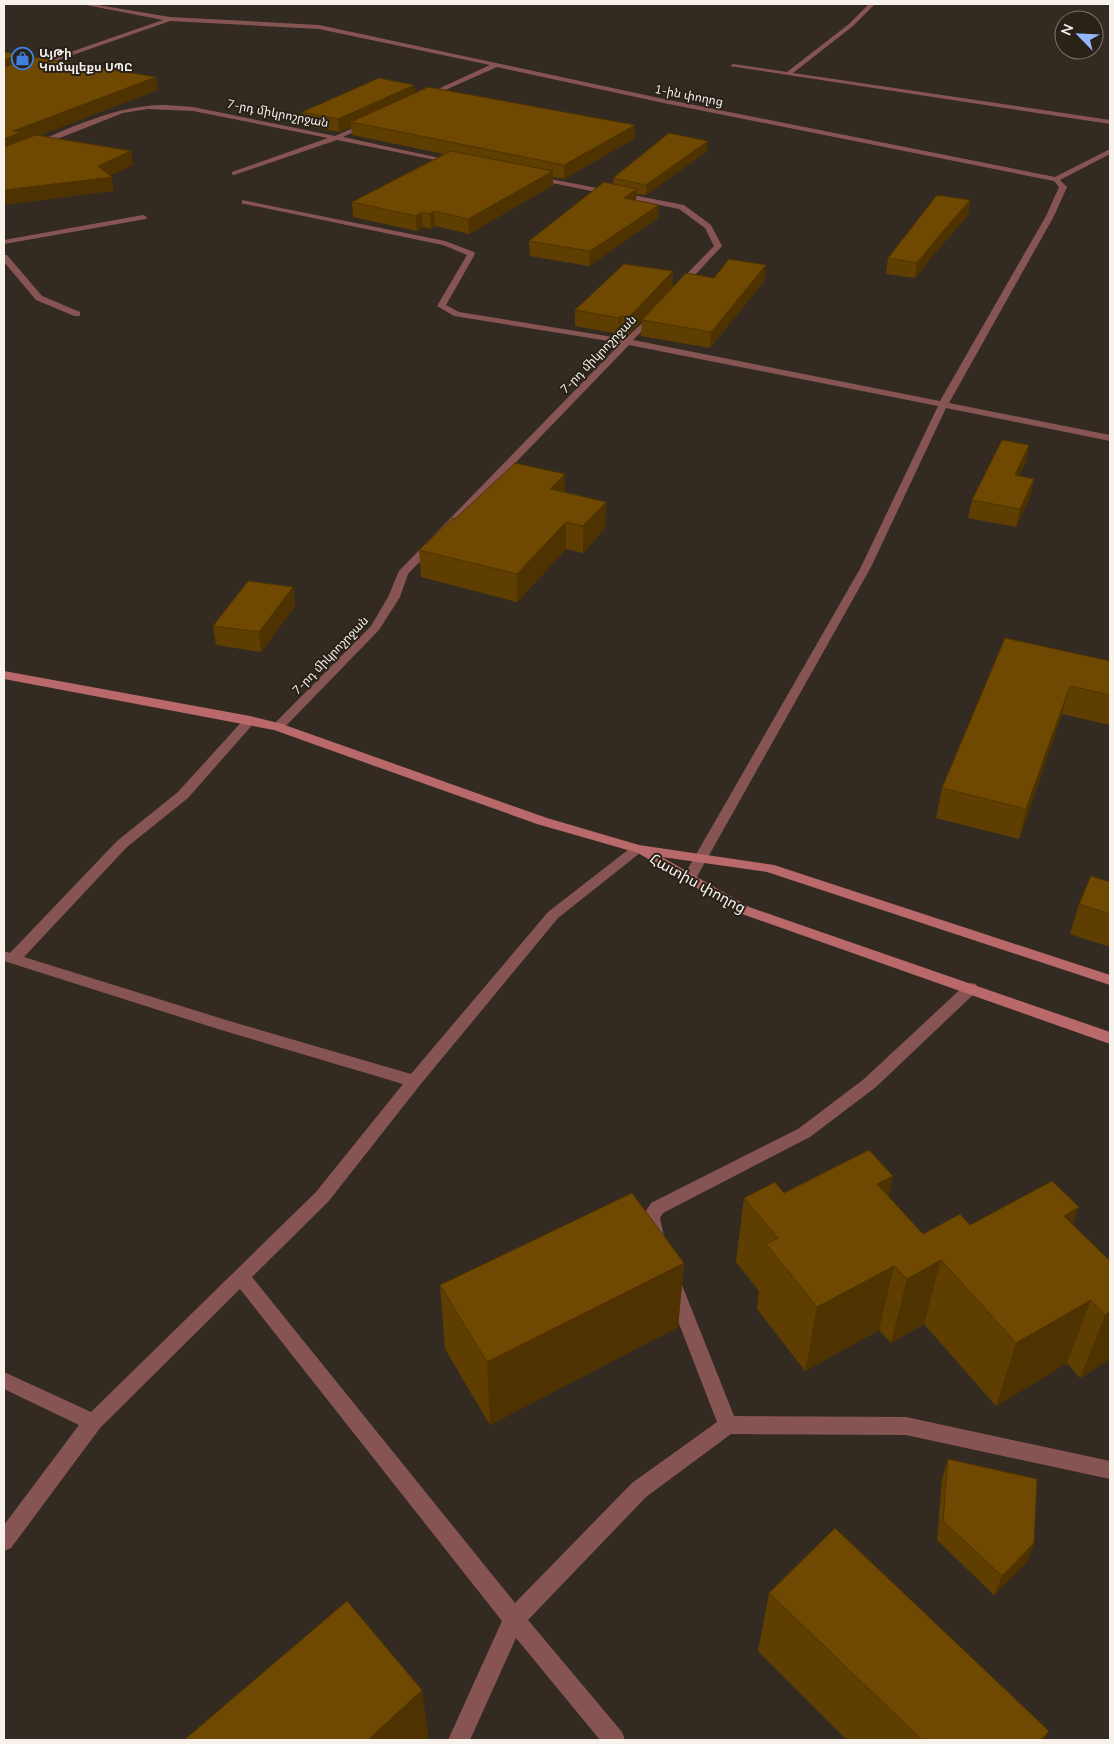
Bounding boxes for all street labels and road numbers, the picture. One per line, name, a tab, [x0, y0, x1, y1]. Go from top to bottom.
street label: 1-ին փողոց	[654, 81, 724, 109]
street label: 7-րդ միկրոշրջան	[226, 96, 330, 130]
street label: 7-րդ միկրոշրջան	[557, 312, 639, 396]
street label: 7-րդ միկրոշրջան	[289, 613, 371, 697]
street label: Հատիս փողոց	[647, 849, 749, 917]

